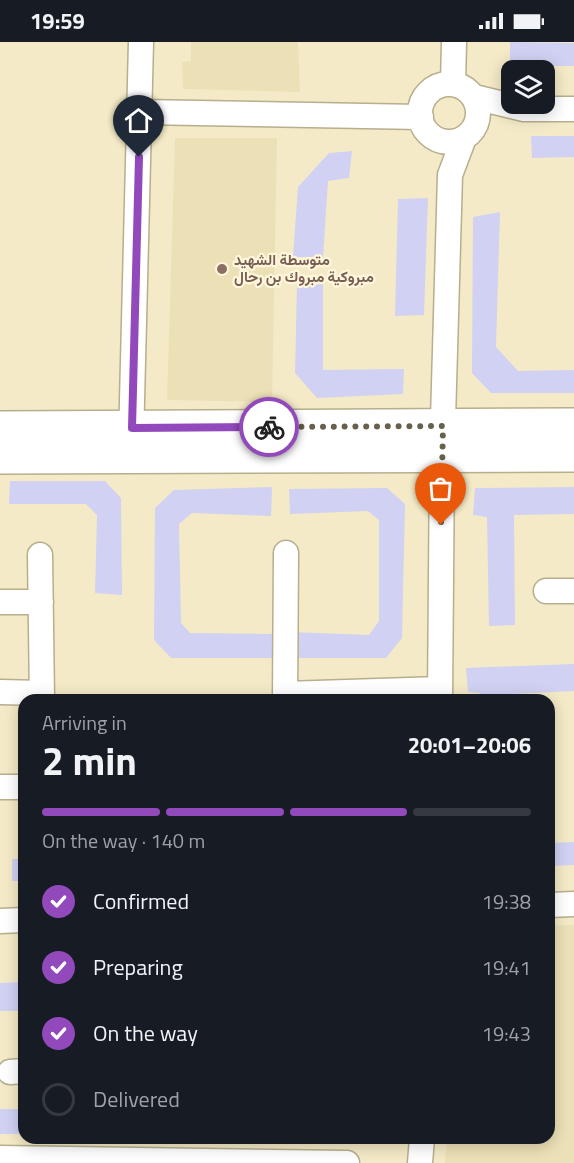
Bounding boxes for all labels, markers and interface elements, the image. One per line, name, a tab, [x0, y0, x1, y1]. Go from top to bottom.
text: 19:59	[30, 4, 85, 38]
map controls	[501, 60, 555, 114]
button: layers	[501, 60, 555, 114]
pin	[113, 95, 164, 157]
icon: home	[122, 104, 155, 137]
place label: متوسطة الشهيد مبروكية مبروك بن رحال	[234, 248, 374, 288]
marker: متوسطة الشهيد مبروكية مبروك بن رحال	[215, 262, 229, 276]
courier	[239, 397, 299, 457]
icon: bike	[253, 411, 286, 444]
pin	[415, 463, 466, 525]
icon: bag	[424, 472, 457, 505]
text: Arriving in	[42, 707, 127, 738]
text: 20:01–20:06	[408, 728, 531, 762]
text: 2 min	[42, 731, 137, 790]
text: On the way · 140 m	[42, 825, 205, 856]
text: Confirmed	[93, 884, 189, 918]
icon: check	[42, 885, 75, 918]
text: 19:38	[482, 886, 531, 917]
text: Preparing	[93, 950, 183, 984]
icon: check	[42, 951, 75, 984]
text: 19:41	[482, 952, 531, 983]
text: On the way	[93, 1016, 198, 1050]
icon: check	[42, 1017, 75, 1050]
text: 19:43	[482, 1018, 531, 1049]
text: Delivered	[93, 1082, 180, 1116]

